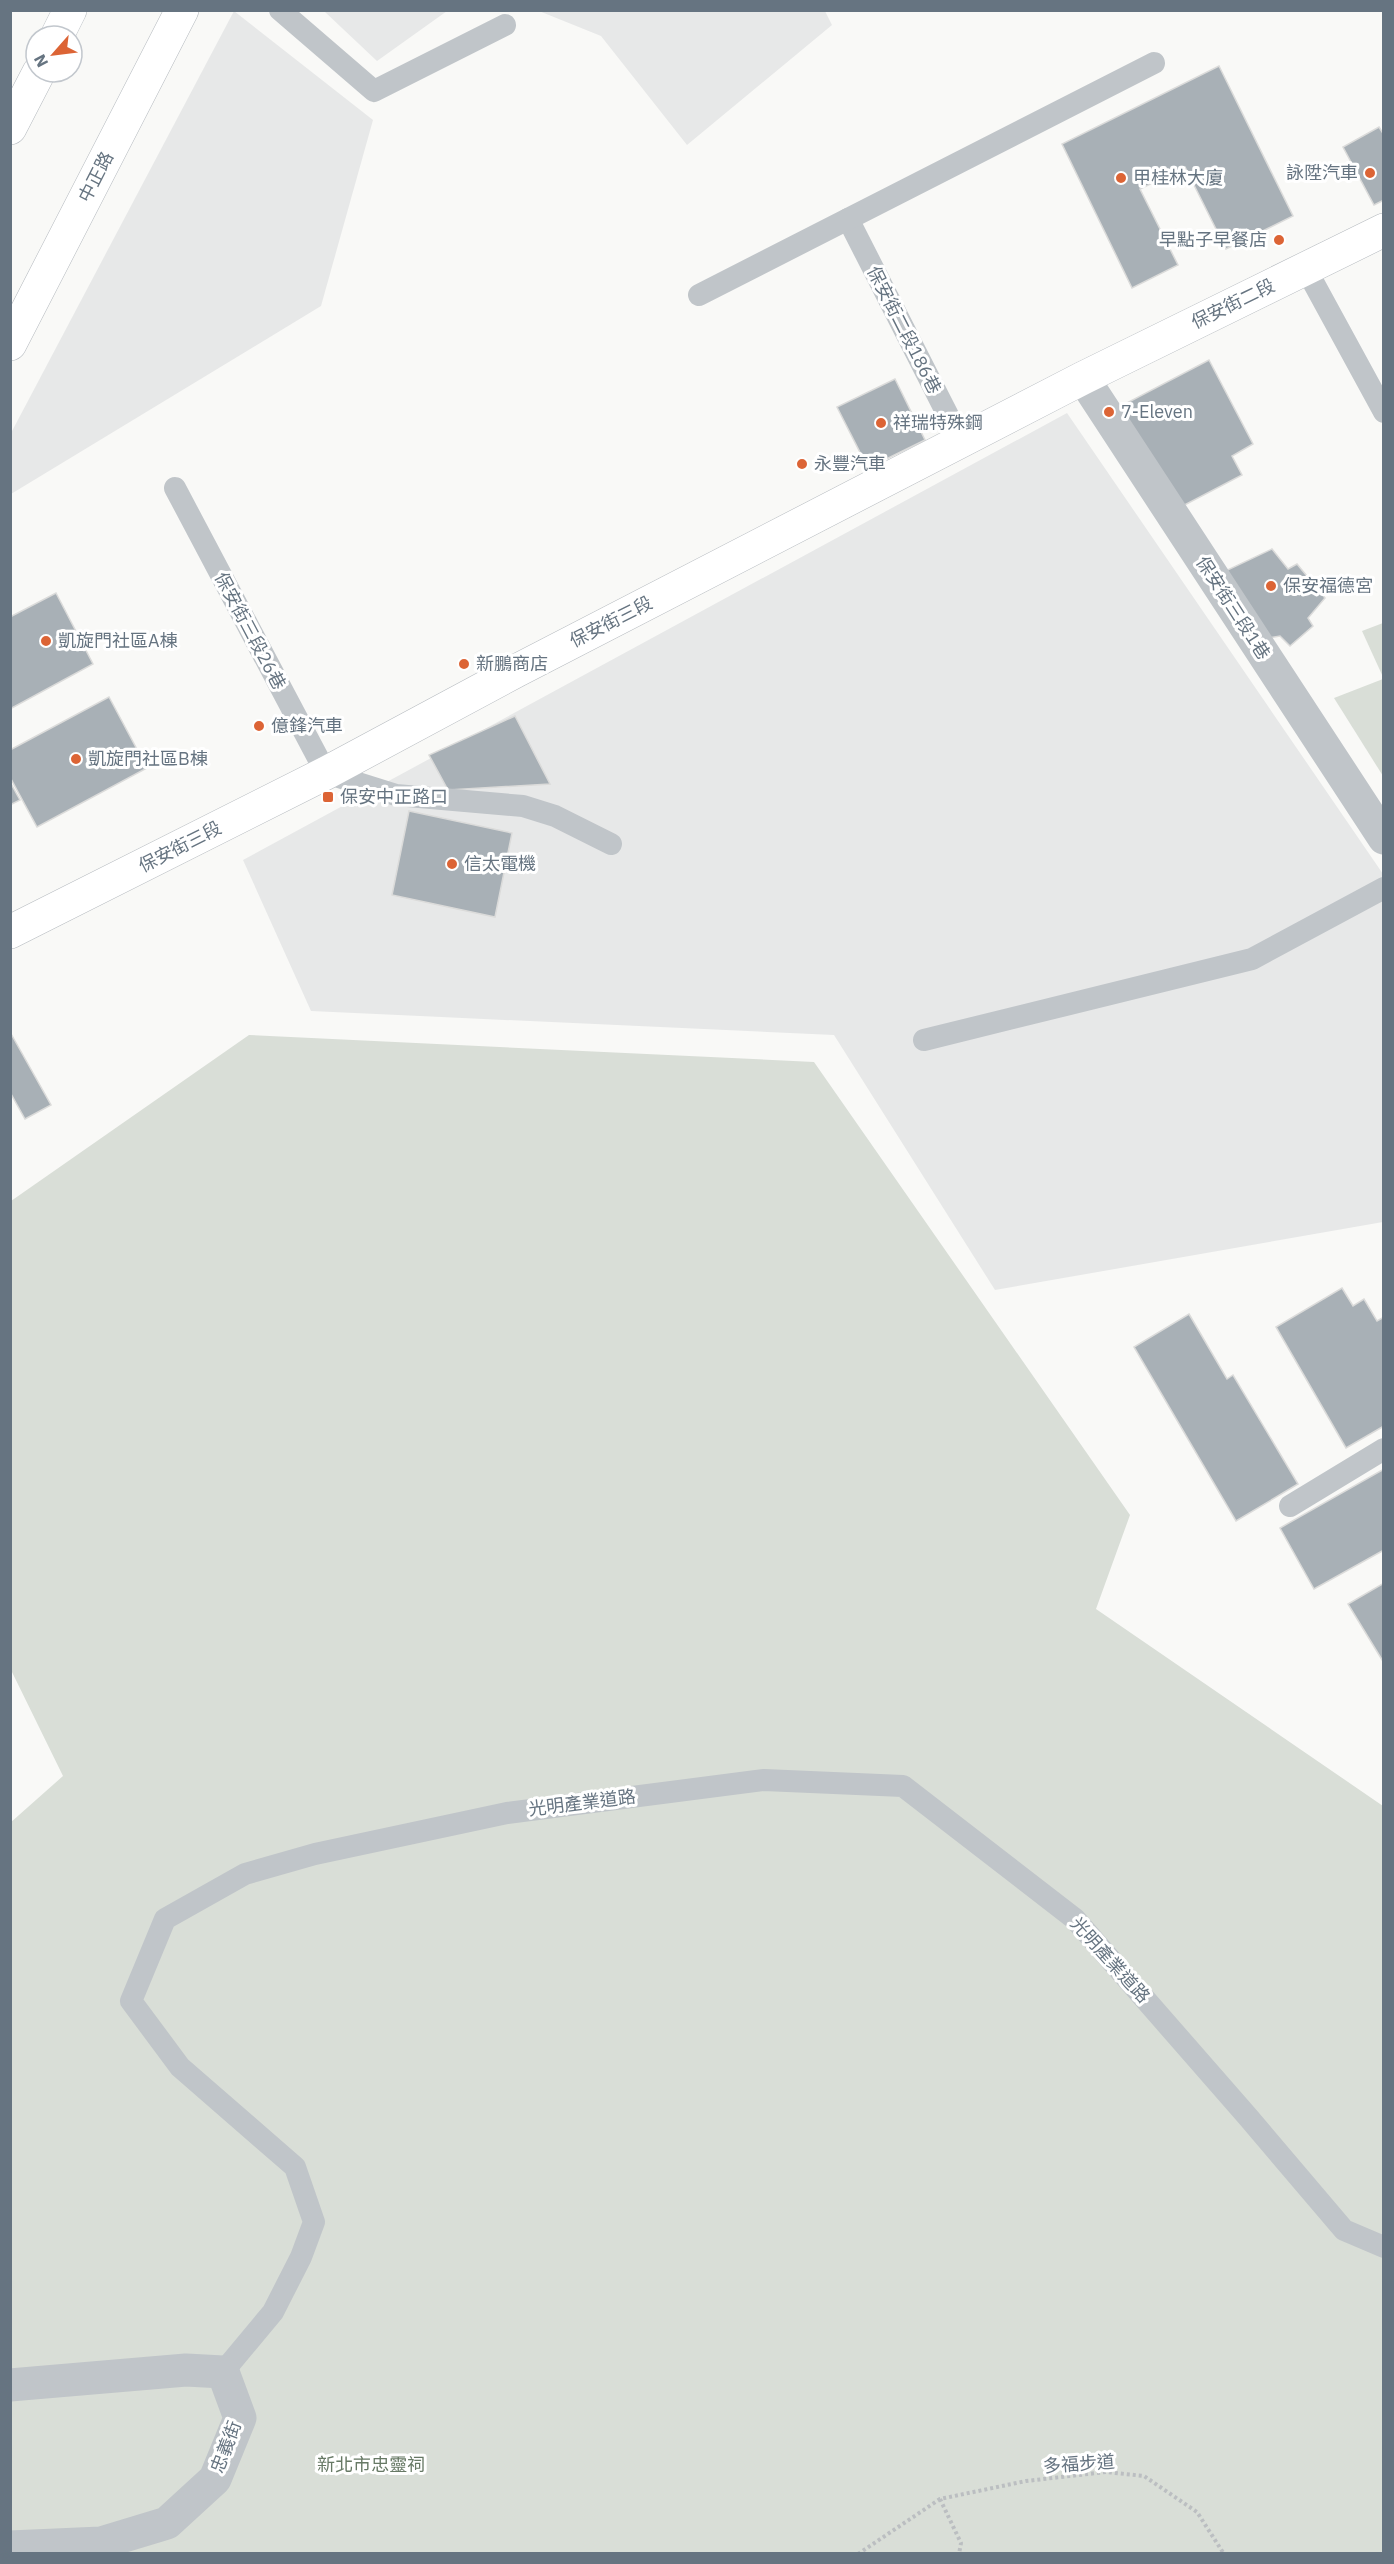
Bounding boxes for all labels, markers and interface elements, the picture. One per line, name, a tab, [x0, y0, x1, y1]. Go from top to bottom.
north arrow	[24, 24, 84, 84]
text: N	[29, 51, 52, 71]
street label: 中正路	[73, 147, 118, 206]
place label: 詠陞汽車	[1286, 161, 1358, 184]
place label: 甲桂林大廈	[1133, 166, 1223, 189]
marker: 詠陞汽車	[1363, 166, 1377, 180]
marker: 甲桂林大廈	[1114, 171, 1128, 185]
place label: 早點子早餐店	[1159, 228, 1267, 251]
marker: 早點子早餐店	[1272, 233, 1286, 247]
street label: 保安街二段186巷	[862, 262, 947, 398]
street label: 保安街二段	[1187, 273, 1278, 334]
place label: 7-Eleven	[1121, 400, 1193, 423]
marker: 7-Eleven	[1102, 405, 1116, 419]
place label: 祥瑞特殊鋼	[893, 411, 983, 434]
marker: 祥瑞特殊鋼	[874, 416, 888, 430]
place label: 永豐汽車	[814, 452, 886, 475]
marker: 永豐汽車	[795, 457, 809, 471]
street label: 保安街三段1巷	[1191, 552, 1275, 664]
street label: 保安街三段26巷	[210, 568, 291, 693]
place label: 保安福德宮	[1283, 574, 1373, 597]
marker: 保安福德宮	[1264, 579, 1278, 593]
street label: 保安街三段	[565, 591, 656, 652]
place label: 凱旋門社區A棟	[58, 629, 178, 652]
marker: 凱旋門社區A棟	[39, 634, 53, 648]
place label: 新鵬商店	[476, 652, 548, 675]
marker: 新鵬商店	[457, 657, 471, 671]
place label: 億鋒汽車	[271, 714, 343, 737]
marker: 億鋒汽車	[252, 719, 266, 733]
place label: 凱旋門社區B棟	[88, 747, 208, 770]
marker: 凱旋門社區B棟	[69, 752, 83, 766]
place label: 保安中正路口	[340, 785, 448, 808]
marker: 保安中正路口	[321, 790, 335, 804]
street label: 保安街三段	[134, 816, 225, 877]
place label: 信太電機	[464, 852, 536, 875]
marker: 信太電機	[445, 857, 459, 871]
street label: 光明產業道路	[527, 1785, 637, 1820]
street label: 光明產業道路	[1066, 1912, 1155, 2007]
street label: 忠義街	[205, 2417, 246, 2476]
street label: 多福步道	[1042, 2450, 1116, 2477]
park label: 新北市忠靈祠	[317, 2453, 425, 2476]

